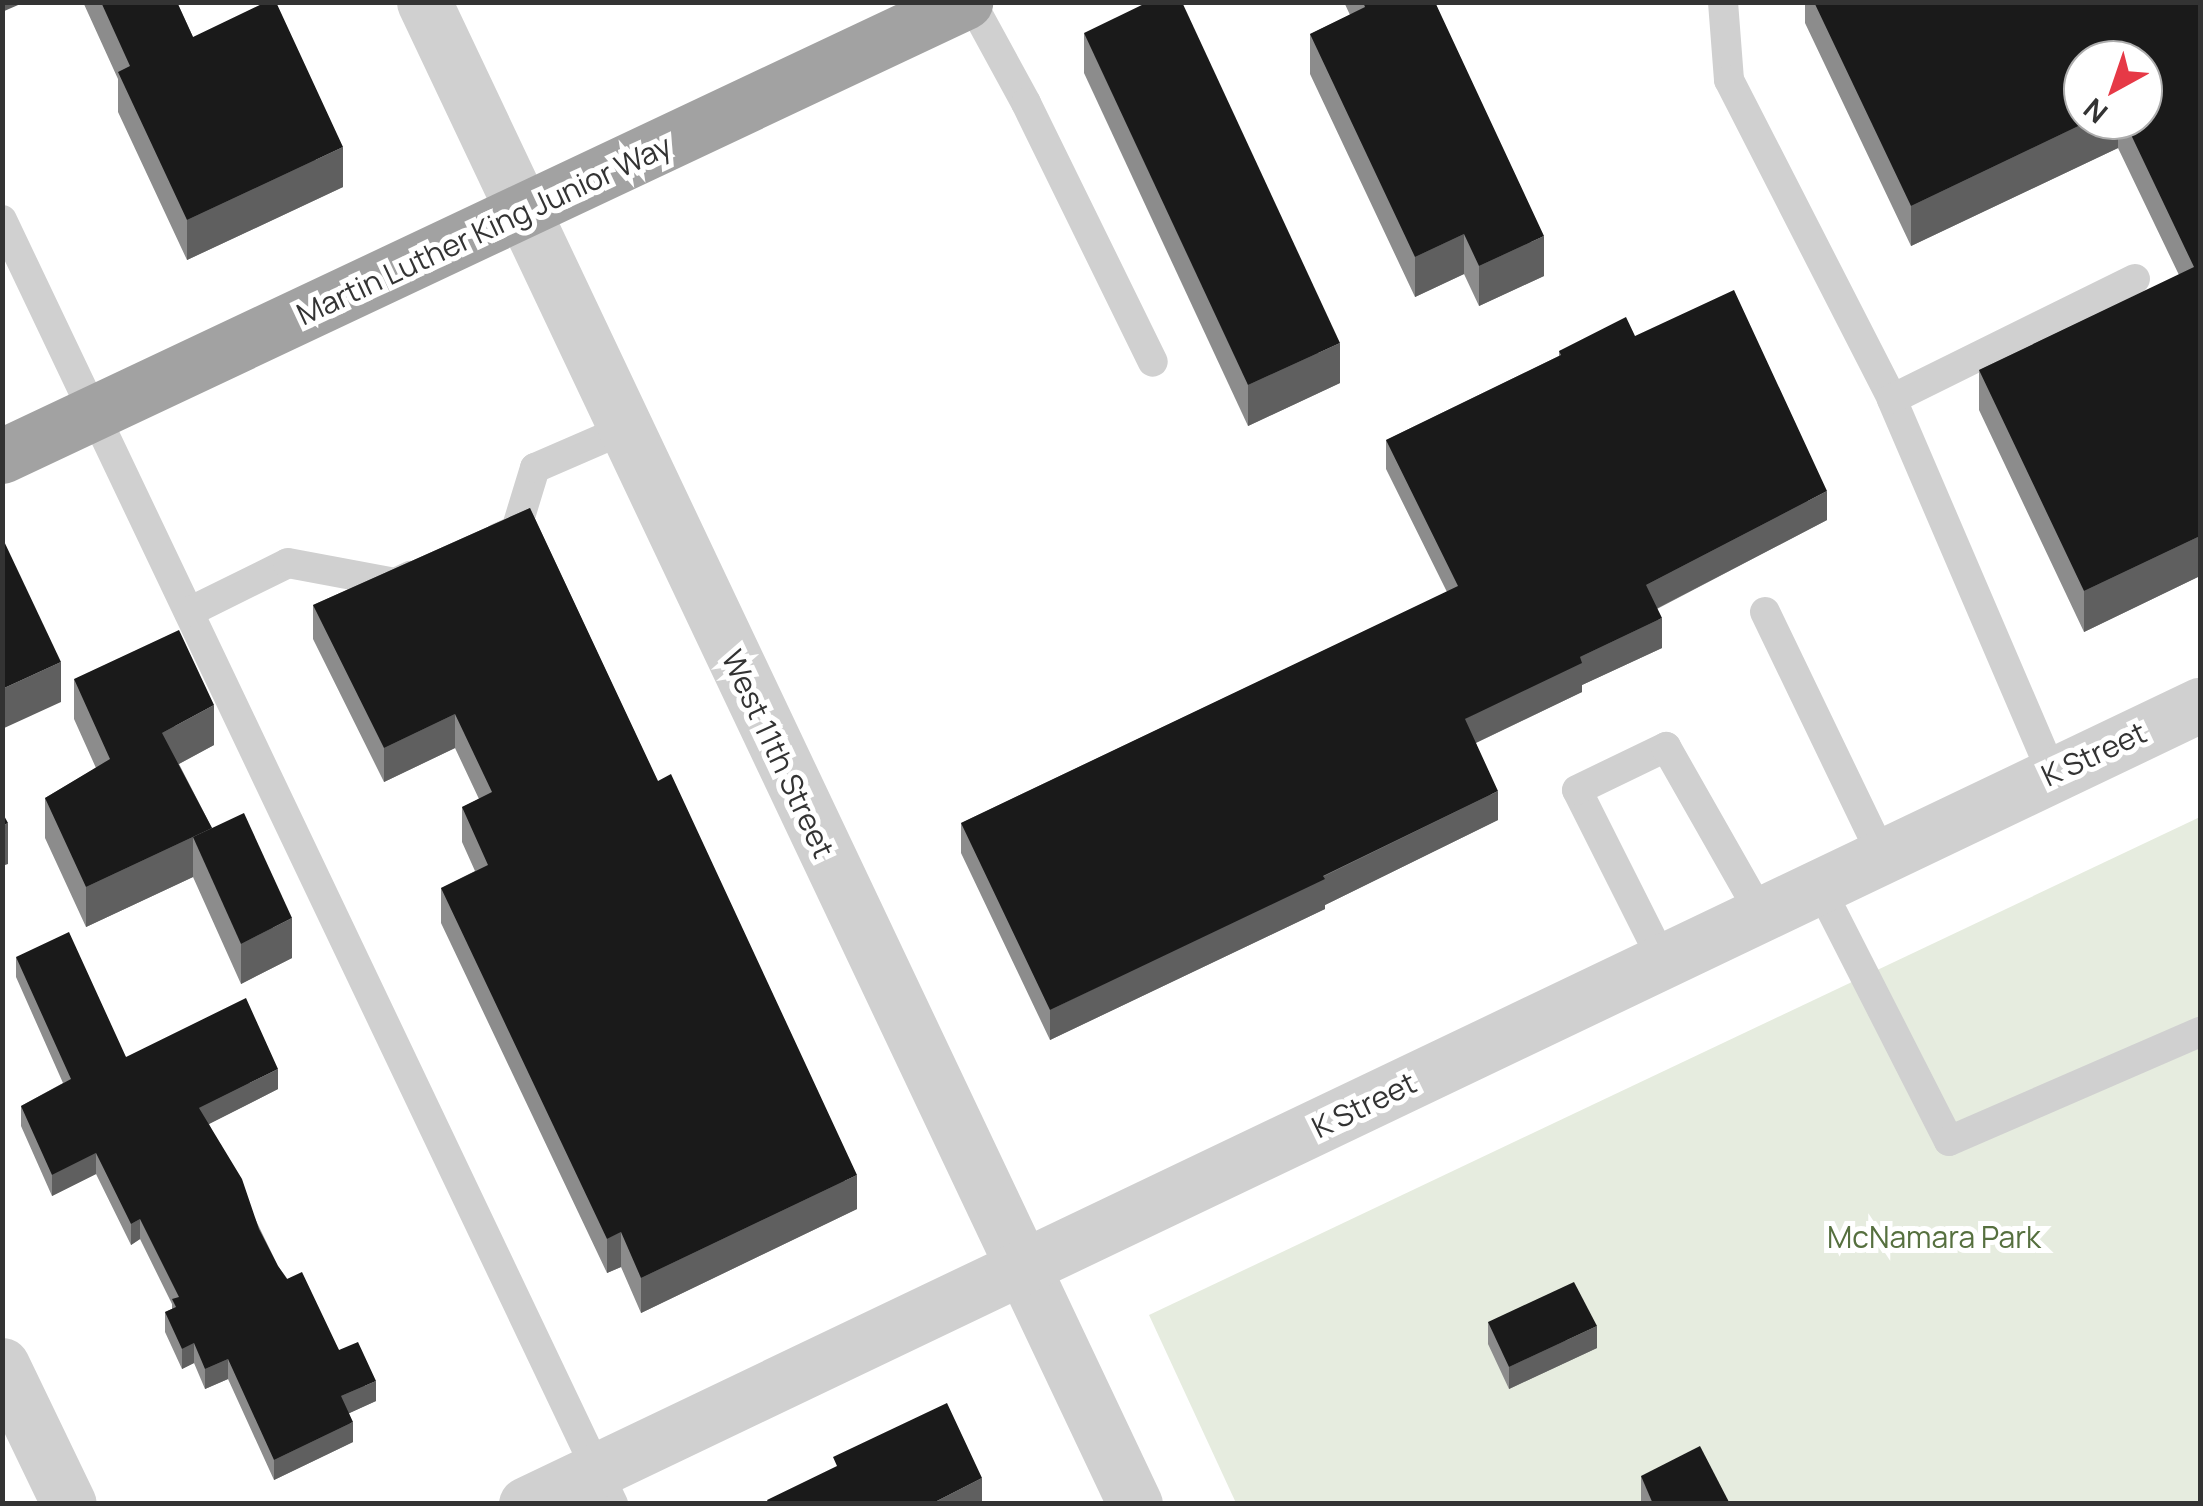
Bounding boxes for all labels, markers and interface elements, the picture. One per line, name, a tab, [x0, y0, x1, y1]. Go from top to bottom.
north arrow	[2063, 40, 2163, 140]
text: N	[2075, 90, 2115, 132]
street label: Martin Luther King Junior Way	[291, 127, 677, 333]
street label: West 11th Street	[714, 644, 842, 864]
street label: K Street	[2036, 714, 2152, 794]
street label: K Street	[1306, 1064, 1422, 1146]
park label: McNamara Park	[1827, 1219, 2041, 1255]

